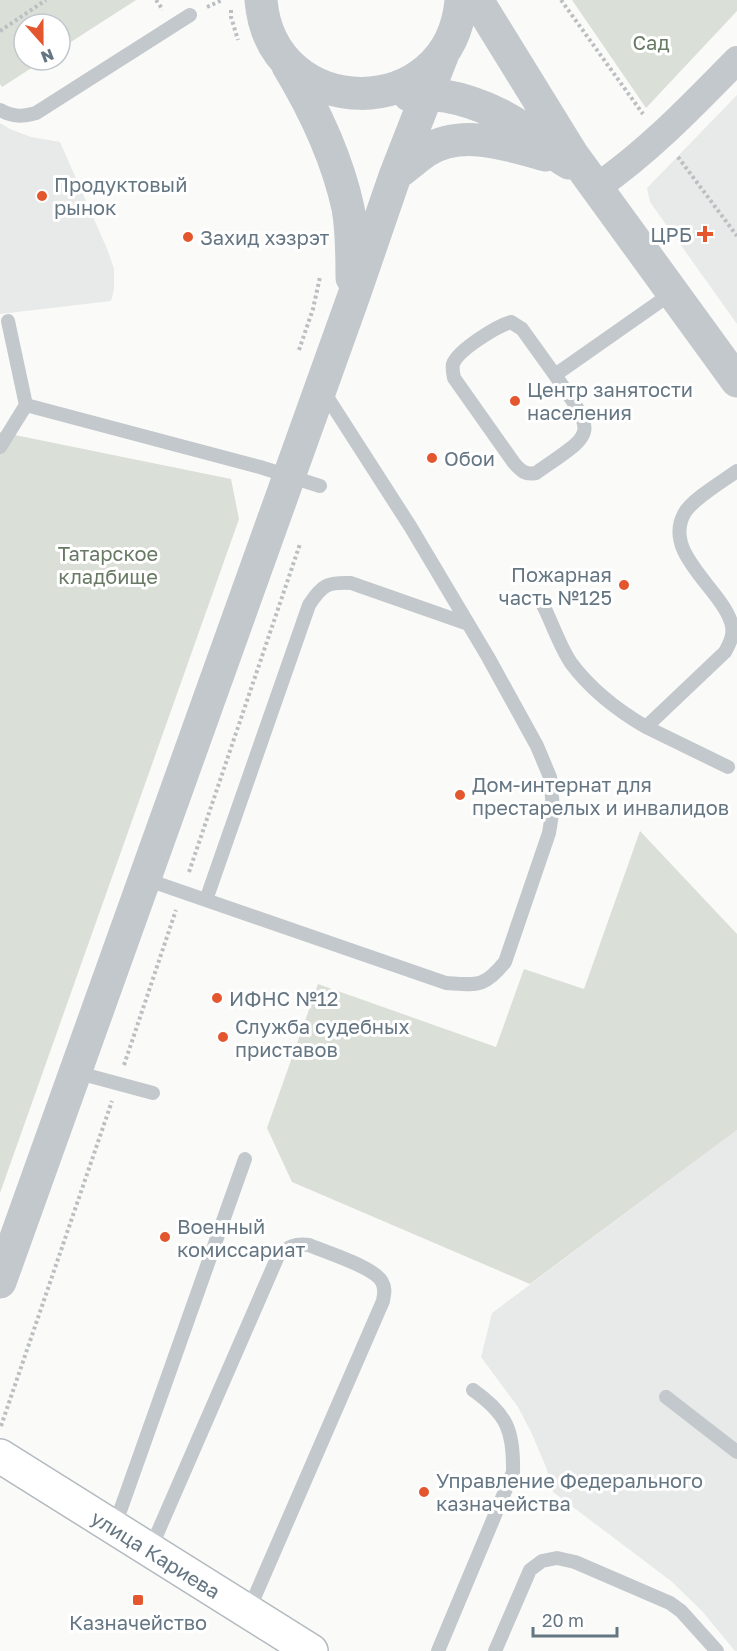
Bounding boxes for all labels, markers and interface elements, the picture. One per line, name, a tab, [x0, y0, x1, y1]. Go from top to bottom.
north arrow	[12, 12, 72, 72]
park label: Сад	[633, 30, 670, 54]
text: N	[38, 44, 57, 68]
place label: Продуктовый рынок	[54, 172, 187, 219]
marker: Продуктовый рынок	[35, 189, 49, 203]
place label: ЦРБ	[650, 222, 692, 246]
place label: Захид хэзрэт	[200, 225, 330, 249]
marker: ЦРБ	[696, 225, 714, 243]
marker: Захид хэзрэт	[181, 230, 195, 244]
place label: Центр занятости населения	[527, 377, 693, 424]
marker: Центр занятости населения	[508, 394, 522, 408]
place label: Обои	[444, 446, 495, 470]
marker: Обои	[425, 451, 439, 465]
park label: Татарское кладбище	[58, 541, 158, 588]
place label: Пожарная часть №125	[499, 562, 612, 609]
marker: Пожарная часть №125	[617, 578, 631, 592]
place label: Дом-интернат для престарелых и инвалидов	[472, 772, 729, 819]
marker: Дом-интернат для престарелых и инвалидов	[453, 788, 467, 802]
place label: ИФНС №12	[229, 986, 338, 1010]
marker: ИФНС №12	[210, 991, 224, 1005]
place label: Служба судебных приставов	[235, 1014, 410, 1061]
marker: Служба судебных приставов	[216, 1030, 230, 1044]
place label: Военный комиссариат	[177, 1214, 305, 1261]
marker: Военный комиссариат	[158, 1230, 172, 1244]
place label: Управление Федерального казначейства	[436, 1468, 703, 1515]
marker: Управление Федерального казначейства	[417, 1485, 431, 1499]
street label: улица Кариева	[87, 1505, 225, 1603]
marker: Казначейство	[131, 1593, 145, 1607]
scale bar	[533, 1600, 617, 1638]
text: 20 m	[542, 1609, 584, 1631]
place label: Казначейство	[69, 1610, 207, 1634]

